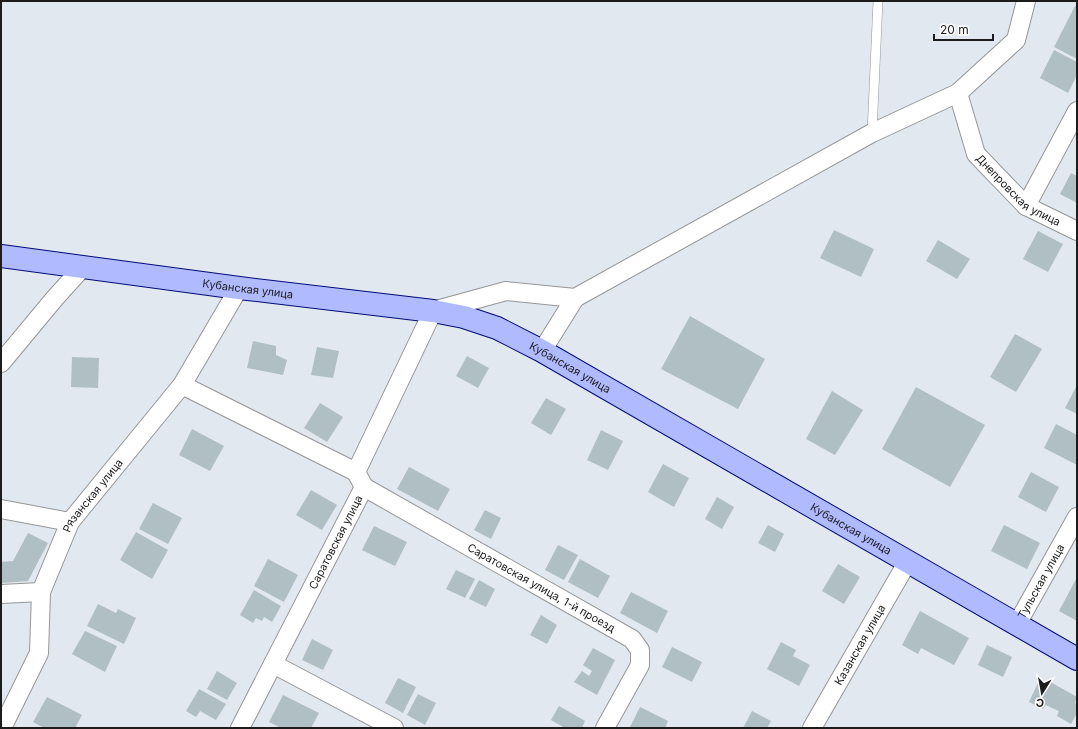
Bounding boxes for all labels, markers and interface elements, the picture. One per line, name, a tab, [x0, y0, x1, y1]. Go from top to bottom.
scale bar	[934, 16, 993, 42]
text: 20 m	[940, 22, 969, 37]
street label: Днепровская улица	[973, 151, 1063, 229]
street label: Кубанская улица	[202, 276, 294, 301]
street label: Кубанская улица	[527, 339, 613, 396]
street label: Рязанская улица	[59, 456, 126, 534]
street label: Саратовская улица	[306, 493, 366, 592]
street label: Кубанская улица	[808, 500, 894, 558]
street label: Саратовская улица, 1-й проезд	[465, 540, 618, 635]
street label: Тульская улица	[1014, 541, 1068, 621]
street label: Казанская улица	[831, 602, 889, 688]
north arrow	[1022, 673, 1062, 713]
text: С	[1035, 695, 1045, 710]

